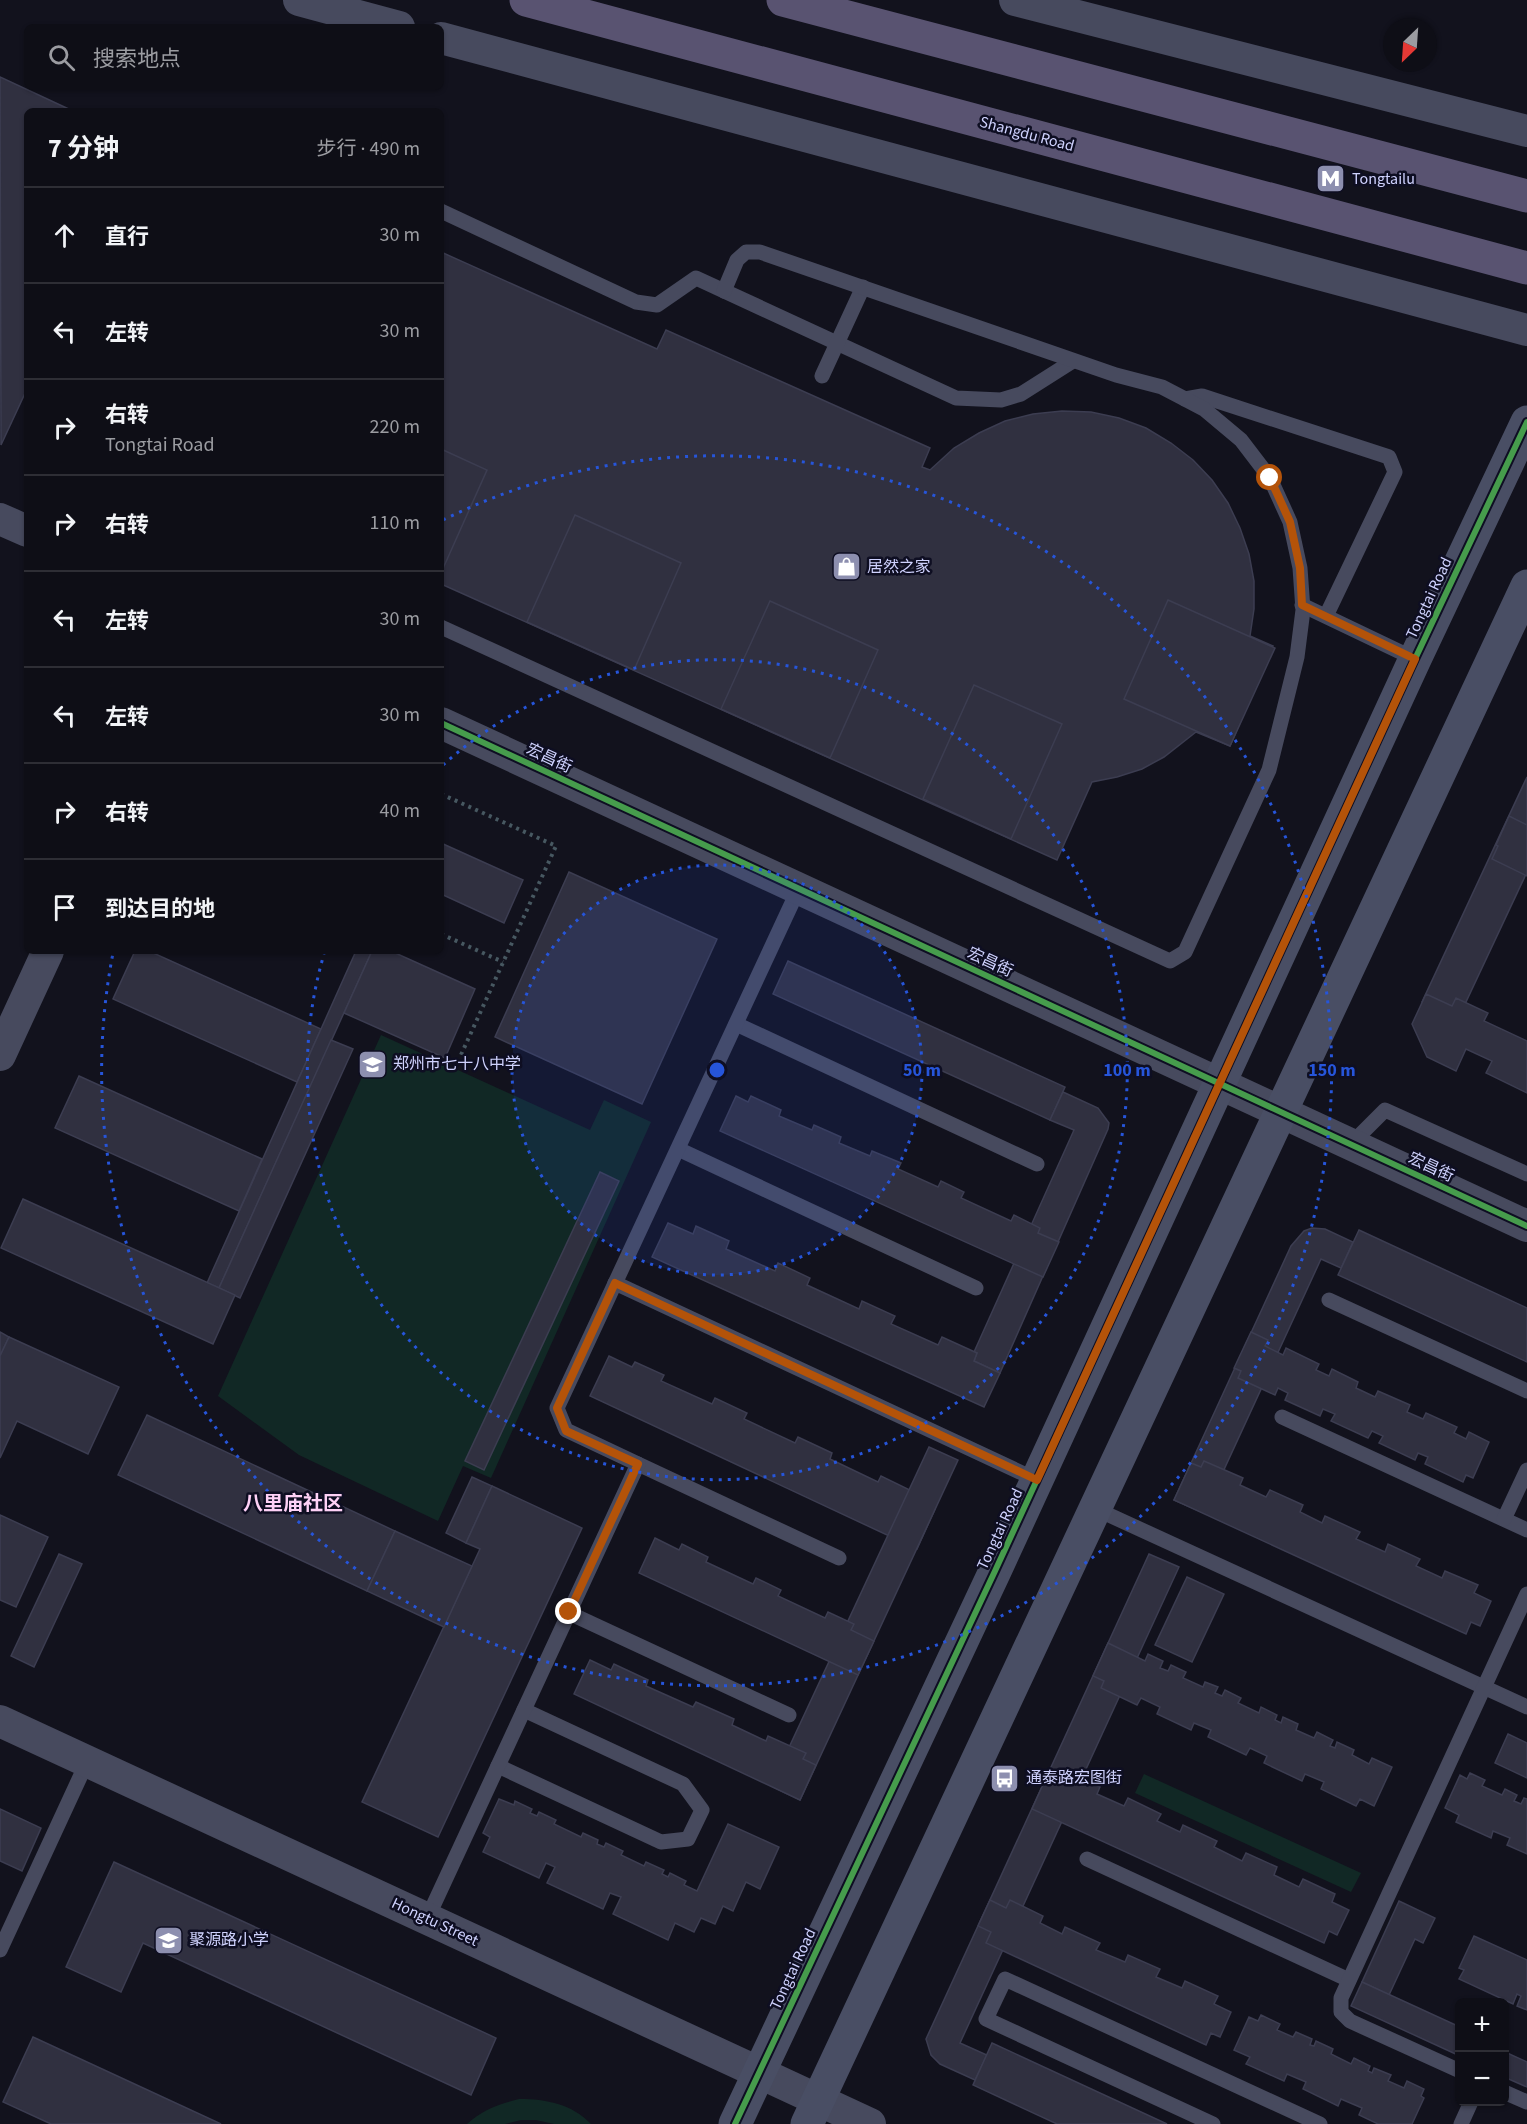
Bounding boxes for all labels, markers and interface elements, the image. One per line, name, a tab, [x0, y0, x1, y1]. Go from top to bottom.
north arrow	[1383, 18, 1437, 72]
search box	[24, 24, 444, 90]
icon: search	[45, 41, 78, 74]
text: 搜索地点	[93, 43, 181, 75]
street label: Shangdu Road	[977, 111, 1077, 157]
text: 7 分钟	[48, 130, 119, 167]
text: 步行 · 490 m	[317, 135, 420, 163]
metro station icon: Tongtailu	[1315, 163, 1347, 195]
place label: Tongtailu	[1352, 168, 1415, 190]
icon: ahead	[48, 219, 81, 252]
text: 直行	[105, 221, 149, 253]
text: 30 m	[380, 221, 420, 249]
icon: left	[48, 315, 81, 348]
text: 左转	[105, 317, 149, 349]
text: 30 m	[380, 317, 420, 345]
text: 右转	[105, 399, 149, 431]
icon: right	[48, 411, 81, 444]
text: 220 m	[370, 413, 420, 441]
text: Tongtai Road	[105, 431, 215, 459]
route start	[1256, 464, 1282, 490]
icon: right	[48, 507, 81, 540]
text: 右转	[105, 509, 149, 541]
text: 110 m	[370, 509, 420, 537]
shop icon: 居然之家	[830, 551, 862, 583]
street label: Tongtai Road	[1401, 554, 1457, 642]
place label: 居然之家	[867, 556, 931, 578]
icon: left	[48, 603, 81, 636]
text: 左转	[105, 605, 149, 637]
text: 30 m	[380, 605, 420, 633]
icon: left	[48, 699, 81, 732]
text: 左转	[105, 701, 149, 733]
text: 30 m	[380, 701, 420, 729]
street label: 宏昌街	[523, 738, 575, 778]
icon: right	[48, 795, 81, 828]
text: 右转	[105, 797, 149, 829]
text: 40 m	[380, 797, 420, 825]
icon: arrive	[48, 891, 81, 924]
text: 到达目的地	[105, 893, 215, 925]
street label: 宏昌街	[964, 942, 1016, 982]
school or university icon: 郑州市七十八中学	[356, 1048, 388, 1080]
place label: 郑州市七十八中学	[393, 1053, 521, 1075]
text: 50 m	[903, 1058, 941, 1083]
text: 100 m	[1103, 1058, 1151, 1083]
text: 150 m	[1308, 1058, 1356, 1083]
centre of rings	[707, 1060, 727, 1080]
street label: 宏昌街	[1405, 1147, 1457, 1187]
street label: Tongtai Road	[972, 1485, 1028, 1573]
district label: 八里庙社区	[243, 1490, 343, 1518]
route end	[555, 1598, 581, 1624]
bus stop icon: 通泰路宏图街	[989, 1762, 1021, 1794]
place label: 通泰路宏图街	[1026, 1767, 1122, 1789]
street label: Hongtu Street	[388, 1892, 482, 1952]
school or university icon: 聚源路小学	[152, 1924, 184, 1956]
street label: Tongtai Road	[765, 1925, 821, 2013]
place label: 聚源路小学	[189, 1929, 269, 1951]
map controls	[1455, 1998, 1509, 2106]
button: +	[1455, 1998, 1509, 2052]
button: −	[1455, 2052, 1509, 2106]

